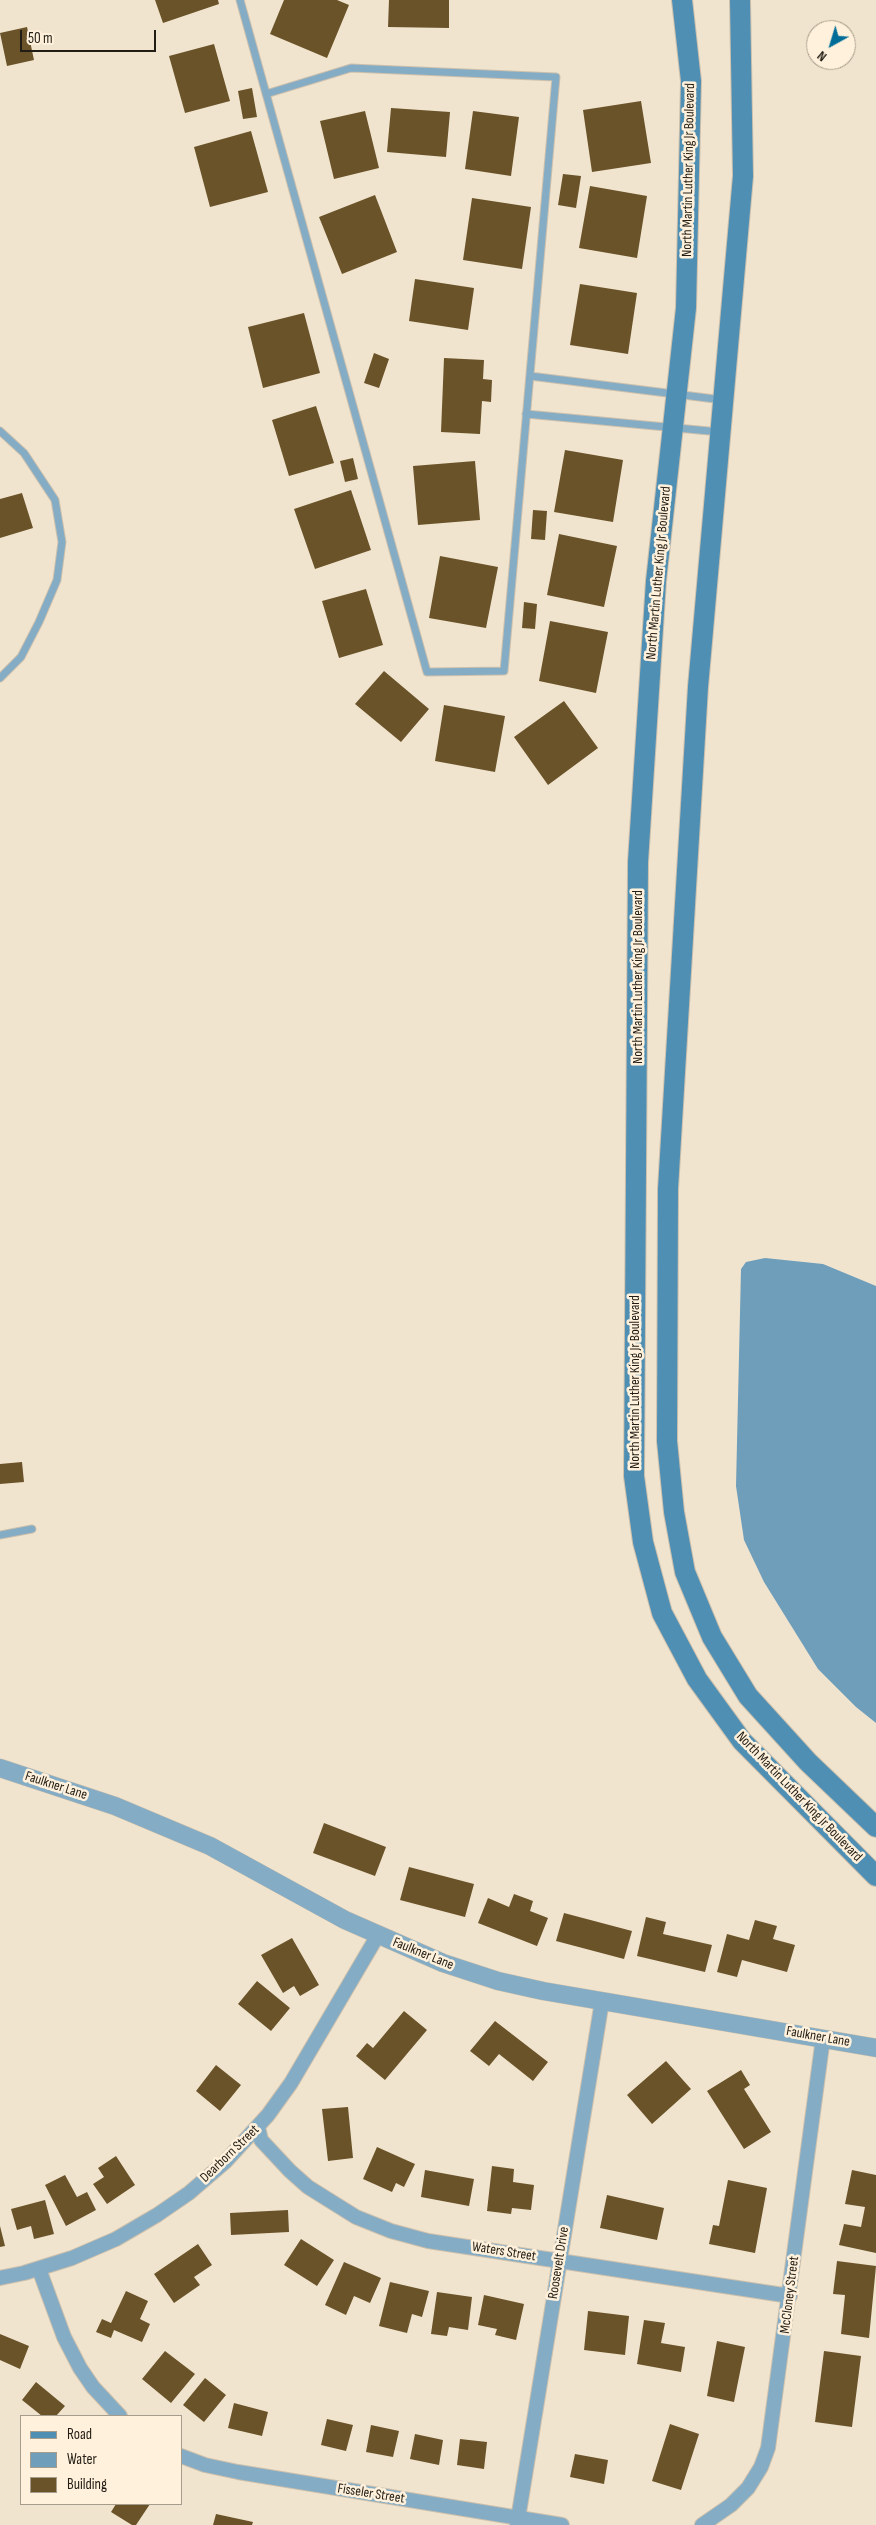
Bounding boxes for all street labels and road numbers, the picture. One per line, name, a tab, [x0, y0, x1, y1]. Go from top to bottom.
street label: North Martin Luther King Jr Boulevard	[679, 83, 699, 257]
street label: North Martin Luther King Jr Boulevard	[643, 486, 675, 660]
street label: North Martin Luther King Jr Boulevard	[630, 890, 646, 1064]
street label: North Martin Luther King Jr Boulevard	[627, 1295, 643, 1469]
street label: North Martin Luther King Jr Boulevard	[733, 1729, 865, 1865]
street label: Faulkner Lane	[23, 1768, 89, 1804]
street label: Faulkner Lane	[390, 1934, 456, 1974]
street label: Faulkner Lane	[785, 2023, 851, 2051]
street label: Dearborn Street	[197, 2122, 263, 2186]
street label: Roosevelt Drive	[545, 2226, 573, 2300]
street label: Waters Street	[471, 2239, 537, 2265]
street label: McCloney Street	[777, 2255, 803, 2335]
street label: Fisseler Street	[336, 2480, 406, 2508]

